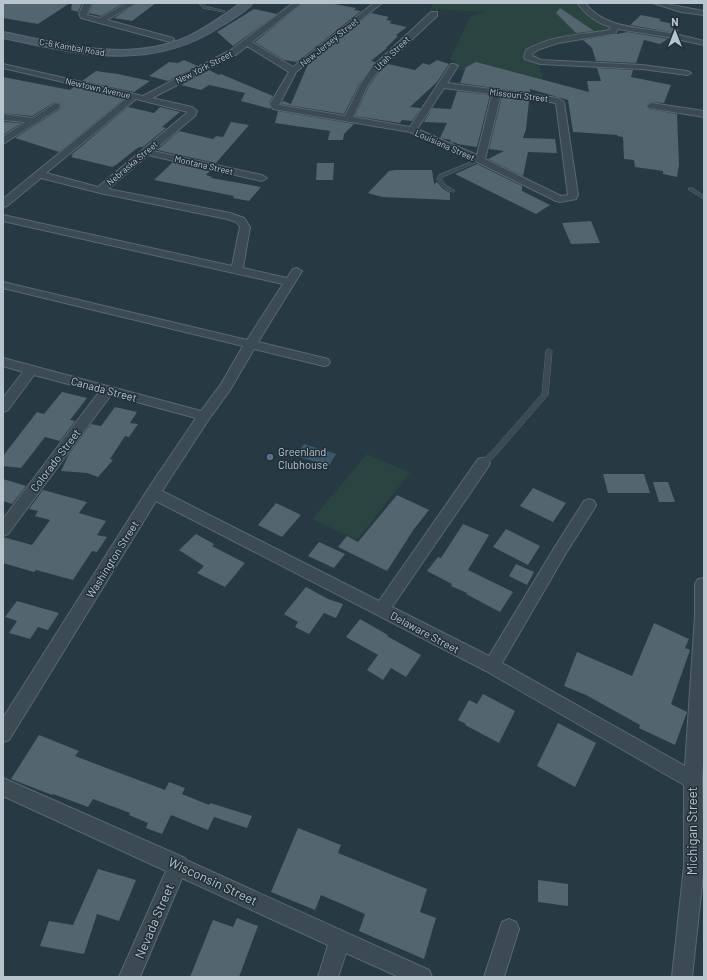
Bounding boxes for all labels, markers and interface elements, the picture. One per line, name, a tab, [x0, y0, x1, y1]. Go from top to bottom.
north arrow	[655, 12, 695, 52]
street label: New Jersey Street	[298, 15, 360, 69]
text: N	[671, 15, 679, 28]
street label: Utah Street	[372, 33, 412, 73]
street label: C-6 Kambal Road	[38, 36, 106, 58]
street label: New York Street	[174, 48, 234, 86]
street label: Newtown Avenue	[64, 75, 132, 101]
street label: Missouri Street	[489, 86, 549, 104]
street label: Louisiana Street	[413, 127, 477, 163]
street label: Nebraska Street	[104, 138, 160, 188]
street label: Montana Street	[174, 153, 234, 177]
street label: Canada Street	[70, 374, 138, 404]
street label: Colorado Street	[27, 426, 83, 494]
place label: Greenland Clubhouse	[278, 445, 328, 471]
marker: Greenland Clubhouse	[265, 452, 275, 462]
street label: Washington Street	[83, 518, 141, 600]
street label: Delaware Street	[388, 608, 462, 656]
street label: Michigan Street	[684, 787, 700, 875]
street label: Wisconsin Street	[166, 853, 260, 909]
street label: Nevada Street	[131, 881, 177, 961]

